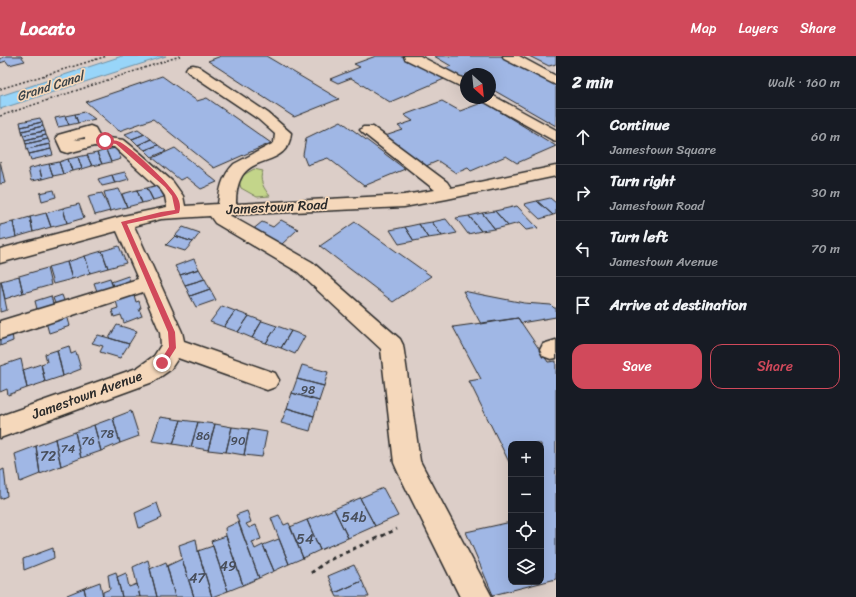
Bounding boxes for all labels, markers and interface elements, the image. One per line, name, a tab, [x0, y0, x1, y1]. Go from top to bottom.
text: Locato	[20, 12, 75, 45]
text: Map	[691, 16, 716, 41]
text: Layers	[738, 16, 778, 41]
text: Share	[800, 16, 836, 41]
water label: Grand Canal	[14, 63, 90, 108]
text: 2 min	[572, 67, 613, 97]
north arrow	[460, 68, 496, 104]
text: Walk · 160 m	[768, 71, 840, 94]
text: Continue	[610, 112, 670, 138]
text: 60 m	[811, 125, 840, 148]
icon: ahead	[572, 126, 594, 148]
route start	[96, 132, 114, 150]
text: Jamestown Square	[610, 138, 716, 161]
text: Turn right	[610, 168, 675, 194]
text: 30 m	[811, 181, 840, 204]
icon: right	[572, 182, 594, 204]
street label: Jamestown Road	[225, 192, 330, 222]
text: Jamestown Road	[610, 194, 704, 217]
text: Turn left	[610, 224, 668, 250]
text: 70 m	[811, 237, 840, 260]
icon: left	[572, 238, 594, 260]
text: Jamestown Avenue	[610, 250, 718, 273]
text: Arrive at destination	[610, 292, 747, 318]
icon: arrive	[572, 294, 594, 316]
button: Save	[572, 344, 702, 389]
button: Share	[710, 344, 840, 389]
route end	[153, 354, 171, 372]
street label: Jamestown Avenue	[27, 363, 146, 427]
house number: 98	[301, 379, 315, 401]
house number: 78	[100, 423, 114, 445]
house number: 86	[196, 425, 210, 447]
house number: 76	[81, 430, 95, 452]
house number: 90	[231, 430, 246, 452]
house number: 74	[61, 438, 76, 460]
map controls	[508, 441, 544, 585]
button: +	[508, 441, 544, 477]
house number: 72	[40, 444, 56, 469]
button: −	[508, 477, 544, 513]
house number: 54b	[342, 505, 367, 530]
button: locate	[508, 513, 544, 549]
house number: 54	[296, 527, 314, 552]
button: layers	[508, 549, 544, 585]
house number: 49	[219, 554, 237, 579]
house number: 47	[189, 566, 206, 591]

